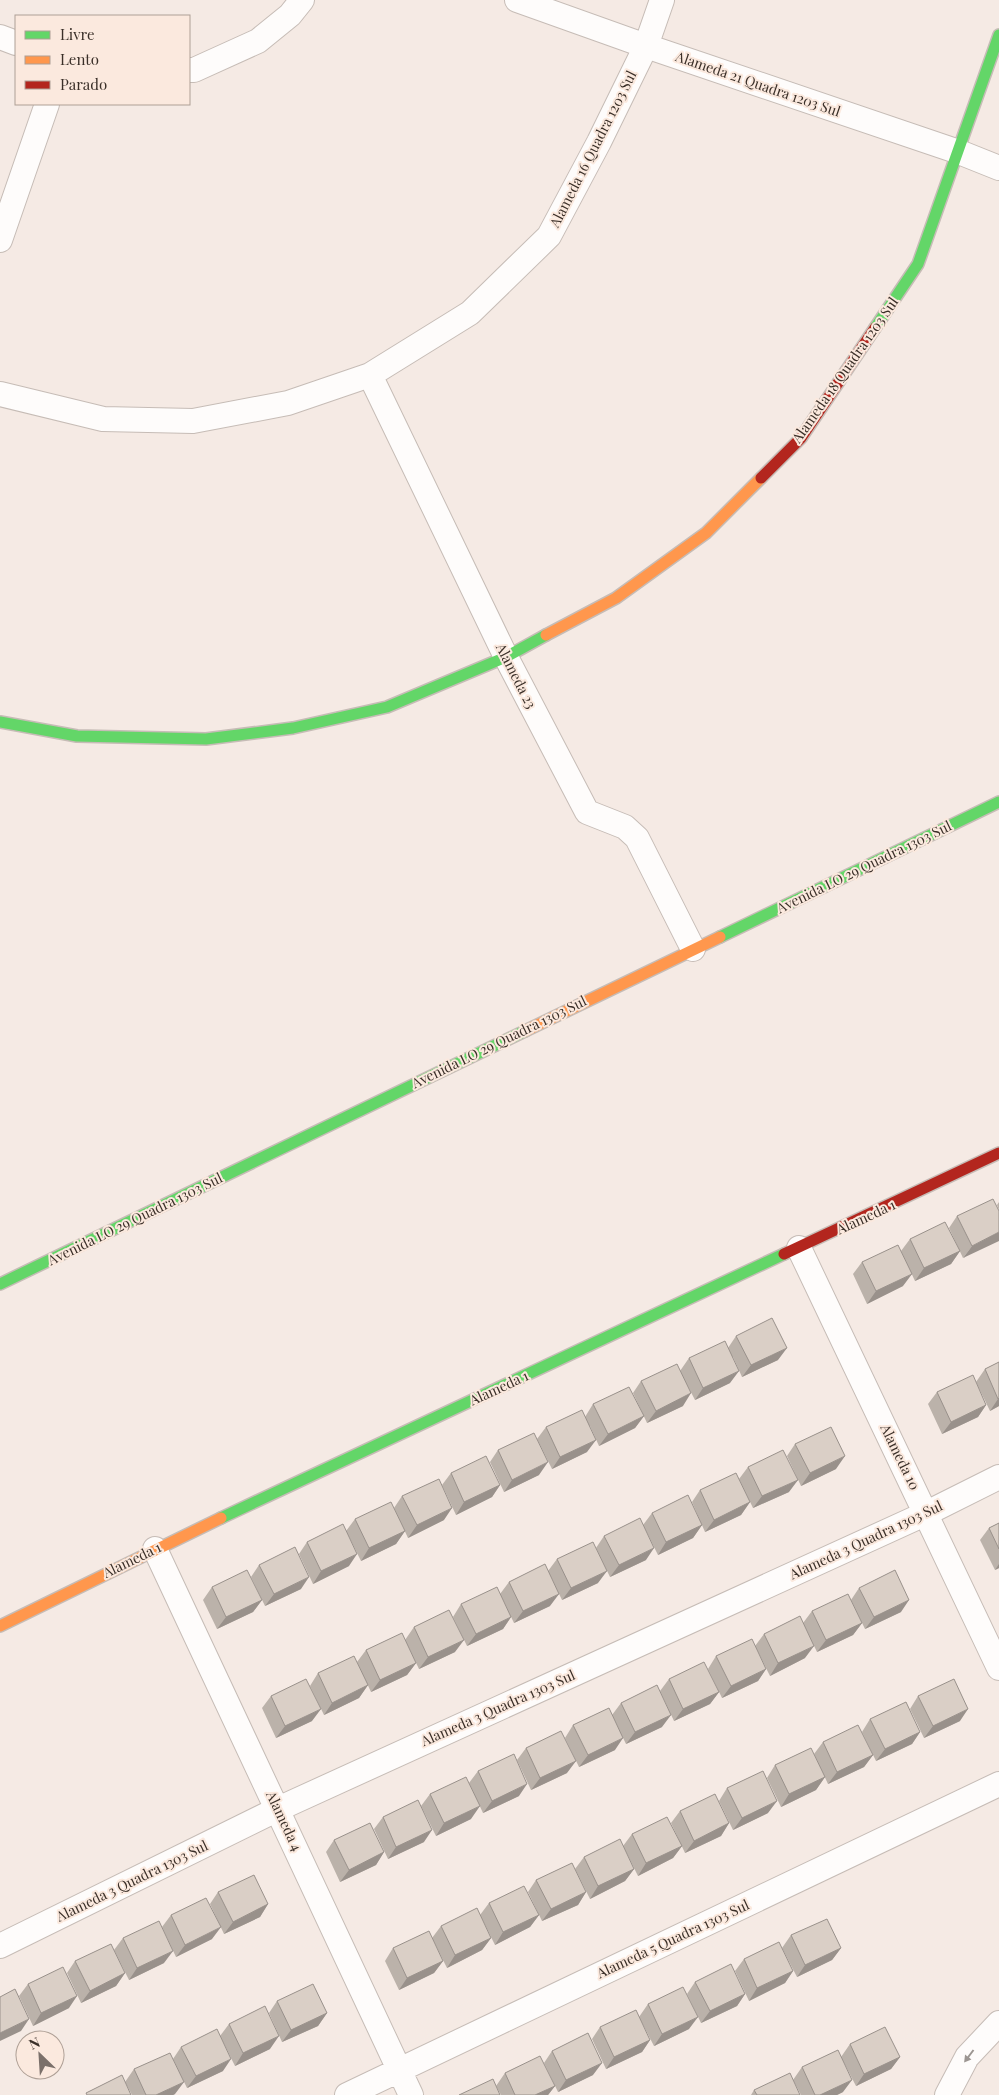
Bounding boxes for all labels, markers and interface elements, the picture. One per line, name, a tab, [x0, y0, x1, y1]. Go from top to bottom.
legend	[15, 15, 190, 105]
text: Livre	[60, 24, 95, 44]
street label: Alameda 21 Quadra 1203 Sul	[672, 46, 843, 121]
text: Lento	[60, 49, 99, 69]
street label: Alameda 16 Quadra 1203 Sul	[544, 67, 640, 231]
text: Parado	[60, 74, 107, 94]
street label: Alameda 18 Quadra 1203 Sul	[786, 293, 902, 447]
street label: Alameda 23	[491, 639, 541, 712]
street label: Avenida LO 29 Quadra 1303 Sul	[772, 816, 954, 918]
street label: Avenida LO 29 Quadra 1303 Sul	[407, 991, 589, 1093]
street label: Avenida LO 29 Quadra 1303 Sul	[43, 1168, 225, 1270]
street label: Alameda 1	[832, 1195, 898, 1239]
street label: Alameda 1	[465, 1366, 531, 1410]
street label: Alameda 10	[876, 1420, 925, 1493]
street label: Alameda 3 Quadra 1303 Sul	[785, 1496, 945, 1584]
street label: Alameda 1	[98, 1537, 164, 1582]
street label: Alameda 3 Quadra 1303 Sul	[417, 1665, 578, 1751]
street label: Alameda 4	[262, 1787, 307, 1854]
street label: Alameda 3 Quadra 1303 Sul	[52, 1835, 211, 1926]
street label: Alameda 5 Quadra 1303 Sul	[593, 1895, 752, 1983]
north arrow	[15, 2030, 65, 2080]
text: N	[26, 2032, 43, 2054]
one-way arrow	[964, 2049, 974, 2063]

